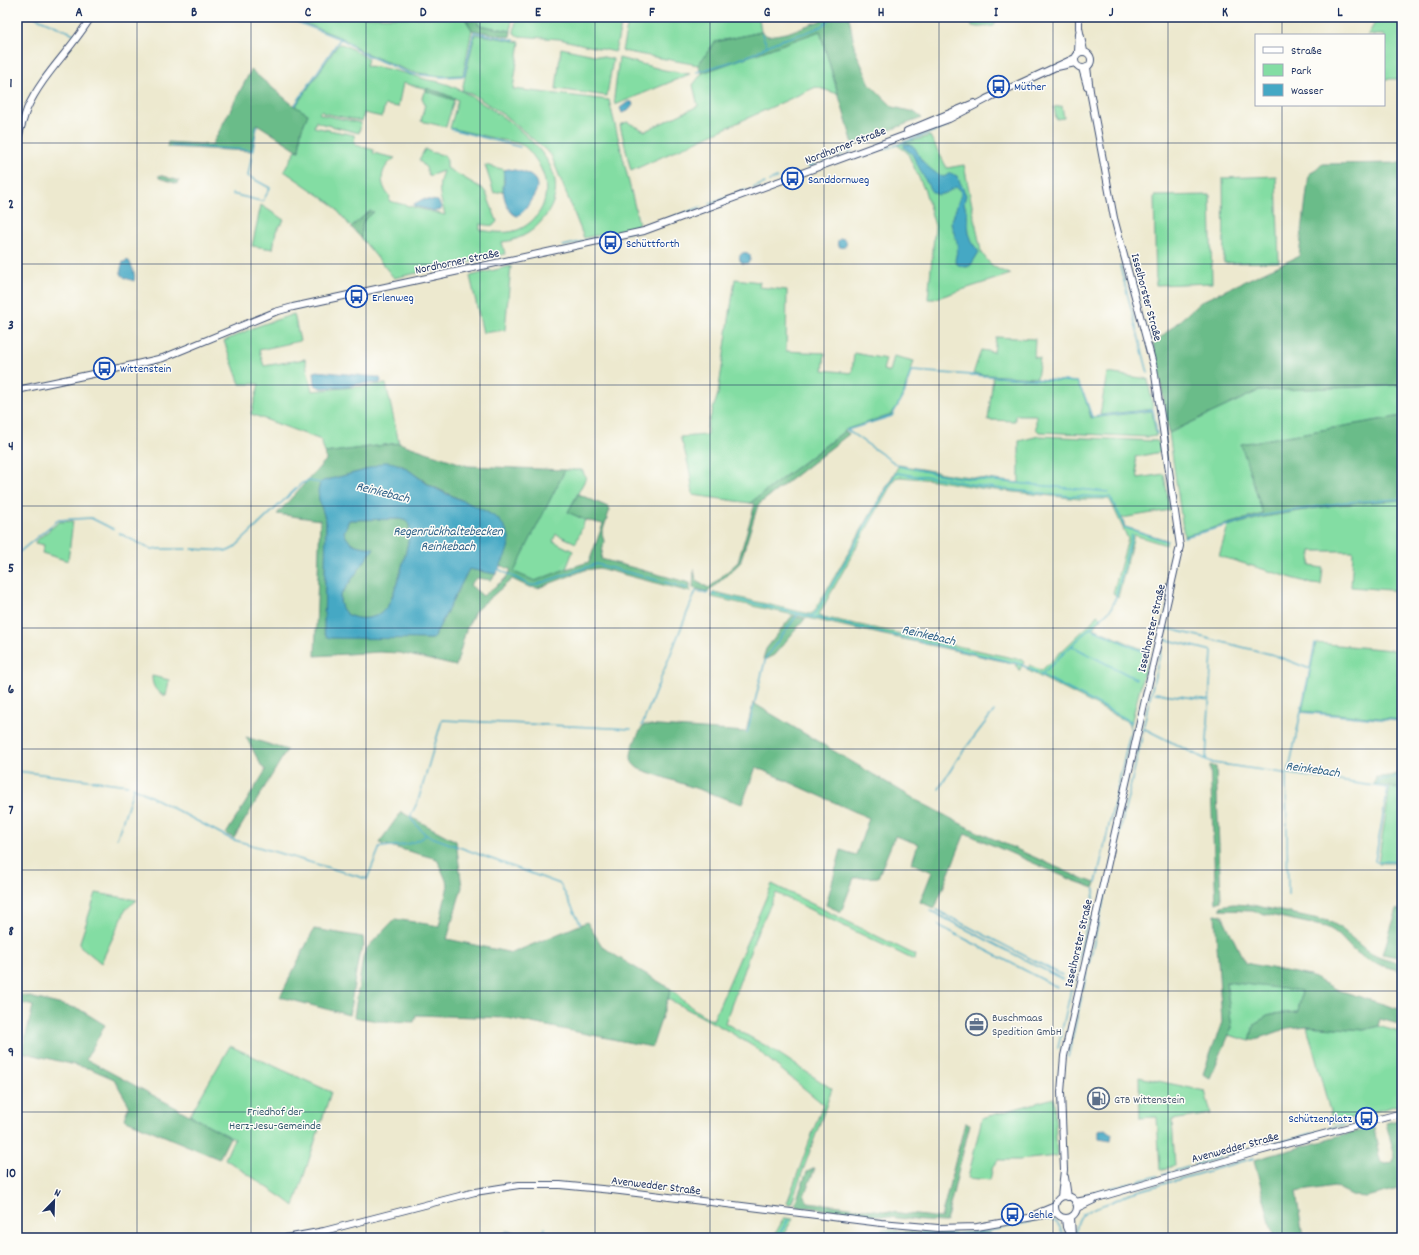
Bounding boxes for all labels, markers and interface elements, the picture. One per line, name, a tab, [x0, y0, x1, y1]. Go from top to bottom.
text: A	[75, 4, 83, 23]
text: B	[191, 4, 197, 23]
text: C	[305, 4, 312, 23]
text: D	[420, 4, 427, 23]
text: E	[535, 4, 542, 23]
text: F	[649, 4, 655, 23]
text: G	[764, 4, 771, 23]
text: H	[878, 4, 885, 23]
text: I	[994, 4, 999, 23]
text: J	[1109, 4, 1114, 23]
text: K	[1222, 4, 1228, 23]
text: L	[1337, 4, 1343, 23]
legend	[1255, 34, 1385, 106]
text: Straße	[1291, 43, 1322, 60]
text: Park	[1291, 63, 1312, 80]
bus stop icon: Müther	[986, 73, 1012, 99]
text: 1	[10, 75, 13, 94]
place label: Müther	[1014, 79, 1046, 96]
text: Wasser	[1291, 83, 1324, 100]
street label: Nordhorner Straße	[803, 123, 888, 170]
bus stop icon: Sanddornweg	[780, 166, 806, 192]
place label: Sanddornweg	[808, 172, 869, 189]
text: 2	[8, 196, 14, 215]
bus stop icon: Schüttforth	[597, 230, 623, 256]
place label: Schüttforth	[626, 236, 680, 253]
street label: Nordhorner Straße	[414, 245, 501, 280]
street label: Isselhorster Straße	[1126, 252, 1165, 343]
bus stop icon: Erlenweg	[344, 284, 370, 310]
place label: Erlenweg	[372, 290, 414, 307]
text: 3	[8, 317, 14, 336]
bus stop icon: Wittenstein	[92, 355, 118, 381]
place label: Wittenstein	[120, 361, 172, 378]
text: 4	[8, 438, 14, 457]
water label: Reinkebach	[354, 478, 412, 509]
water label: Regenrückhaltebecken Reinkebach	[393, 523, 504, 557]
text: 5	[8, 560, 14, 579]
street label: Isselhorster Straße	[1134, 583, 1171, 674]
water label: Reinkebach	[900, 621, 958, 652]
text: 6	[8, 681, 15, 700]
water label: Reinkebach	[1284, 757, 1342, 784]
text: 7	[9, 802, 14, 821]
street label: Isselhorster Straße	[1061, 898, 1098, 989]
text: 8	[8, 923, 14, 942]
place label: Buschmaas Spedition GmbH	[992, 1010, 1062, 1041]
office icon: Buschmaas Spedition GmbH	[963, 1011, 989, 1037]
text: 9	[8, 1044, 14, 1063]
fuel station icon: GTB Wittenstein	[1086, 1086, 1112, 1112]
place label: GTB Wittenstein	[1114, 1092, 1185, 1109]
park label: Friedhof der Herz-Jesu-Gemeinde	[229, 1104, 321, 1135]
bus stop icon: Schützenplatz	[1354, 1105, 1380, 1131]
place label: Schützenplatz	[1288, 1111, 1352, 1128]
street label: Avenwedder Straße	[1190, 1129, 1281, 1168]
text: 10	[6, 1165, 16, 1184]
street label: Avenwedder Straße	[610, 1173, 701, 1200]
north arrow	[34, 1181, 74, 1221]
text: N	[51, 1185, 63, 1202]
bus stop icon: Gehle	[1000, 1201, 1026, 1227]
place label: Gehle	[1028, 1207, 1053, 1224]

